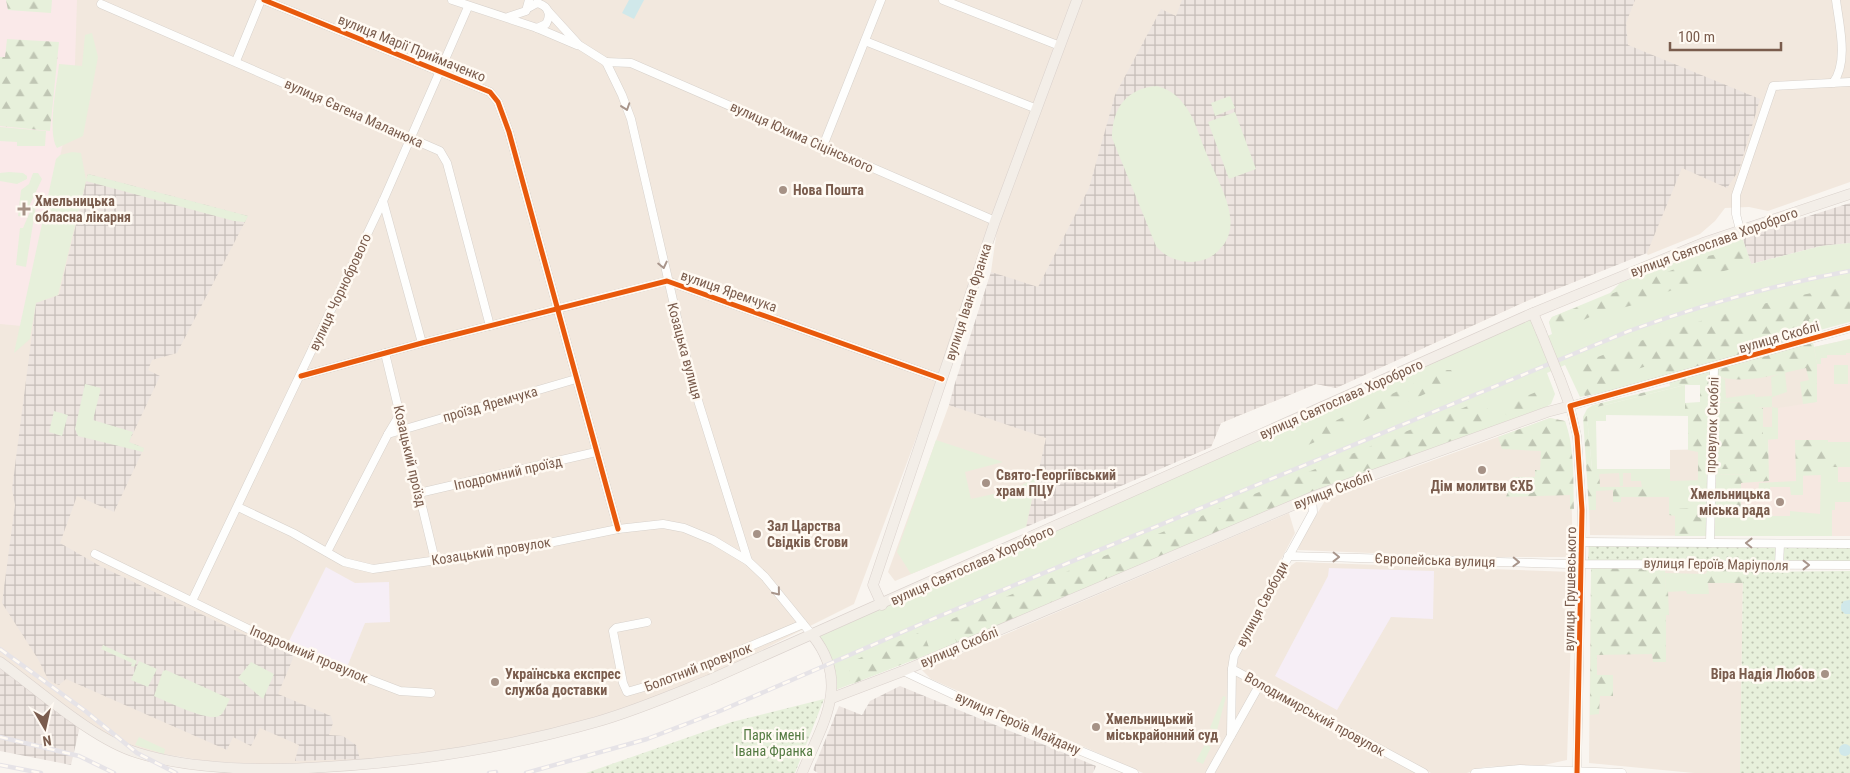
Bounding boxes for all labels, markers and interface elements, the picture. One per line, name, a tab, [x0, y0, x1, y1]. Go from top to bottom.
street label: вулиця Марії Приймаченко	[336, 11, 488, 85]
scale bar	[1670, 20, 1781, 52]
text: 100 m	[1678, 28, 1715, 46]
street label: вулиця Євгена Маланюка	[282, 75, 426, 151]
street label: вулиця Юхима Сіцінського	[728, 98, 876, 176]
one-way arrow	[620, 102, 630, 110]
place label: Нова Пошта	[793, 182, 864, 198]
marker: Нова Пошта	[777, 184, 789, 196]
place label: Хмельницька обласна лікарня	[35, 193, 131, 225]
marker: Хмельницька обласна лікарня	[17, 202, 31, 216]
street label: вулиця Святослава Хороброго	[1628, 204, 1800, 280]
street label: вулиця Чорнобрового	[306, 231, 374, 353]
street label: вулиця Івана Франка	[942, 241, 994, 363]
one-way arrow	[658, 260, 668, 269]
street label: вулиця Яремчука	[679, 267, 779, 315]
street label: Козацька вулиця	[664, 301, 706, 401]
street label: вулиця Скоблі	[1737, 318, 1821, 356]
street label: вулиця Святослава Хороброго	[1257, 356, 1425, 442]
street label: провулок Скоблі	[1702, 377, 1722, 473]
street label: проїзд Яремчука	[441, 383, 539, 425]
street label: Козацький проїзд	[391, 404, 430, 509]
street label: Іподромний проїзд	[452, 453, 564, 493]
marker: Дім молитви ЄХБ	[1476, 464, 1488, 476]
place label: Свято-Георгіївський храм ПЦУ	[996, 467, 1116, 499]
street label: вулиця Скоблі	[1291, 468, 1375, 512]
marker: Свято-Георгіївський храм ПЦУ	[980, 477, 992, 489]
place label: Дім молитви ЄХБ	[1431, 478, 1534, 494]
place label: Хмельницька міська рада	[1690, 486, 1770, 518]
marker: Хмельницька міська рада	[1774, 496, 1786, 508]
place label: Зал Царства Свідків Єгови	[767, 518, 848, 550]
street label: вулиця Святослава Хороброго	[888, 522, 1056, 608]
street label: вулиця Грушевського	[1561, 527, 1579, 651]
marker: Зал Царства Свідків Єгови	[751, 528, 763, 540]
street label: Козацький провулок	[430, 534, 552, 568]
one-way arrow	[1745, 538, 1752, 548]
street label: Європейська вулиця	[1374, 550, 1496, 570]
one-way arrow	[1333, 552, 1341, 562]
street label: вулиця Героїв Маріуполя	[1643, 555, 1789, 573]
one-way arrow	[1513, 557, 1521, 567]
street label: вулиця Свободи	[1233, 559, 1291, 649]
one-way arrow	[1802, 560, 1810, 570]
one-way arrow	[771, 586, 779, 595]
street label: Іподромний провулок	[248, 622, 371, 686]
street label: вулиця Скоблі	[918, 623, 1000, 671]
street label: Болотний провулок	[642, 639, 754, 695]
place label: Українська експрес служба доставки	[505, 666, 621, 698]
place label: Віра Надія Любов	[1711, 666, 1815, 682]
marker: Віра Надія Любов	[1819, 668, 1831, 680]
street label: Володимирський провулок	[1242, 669, 1388, 759]
marker: Українська експрес служба доставки	[489, 676, 501, 688]
street label: вулиця Героїв Майдану	[953, 688, 1083, 758]
north arrow	[20, 703, 70, 753]
place label: Хмельницький міськрайонний суд	[1106, 711, 1218, 743]
marker: Хмельницький міськрайонний суд	[1090, 721, 1102, 733]
park label: Парк імені Івана Франка	[735, 727, 813, 759]
text: N	[42, 732, 53, 749]

